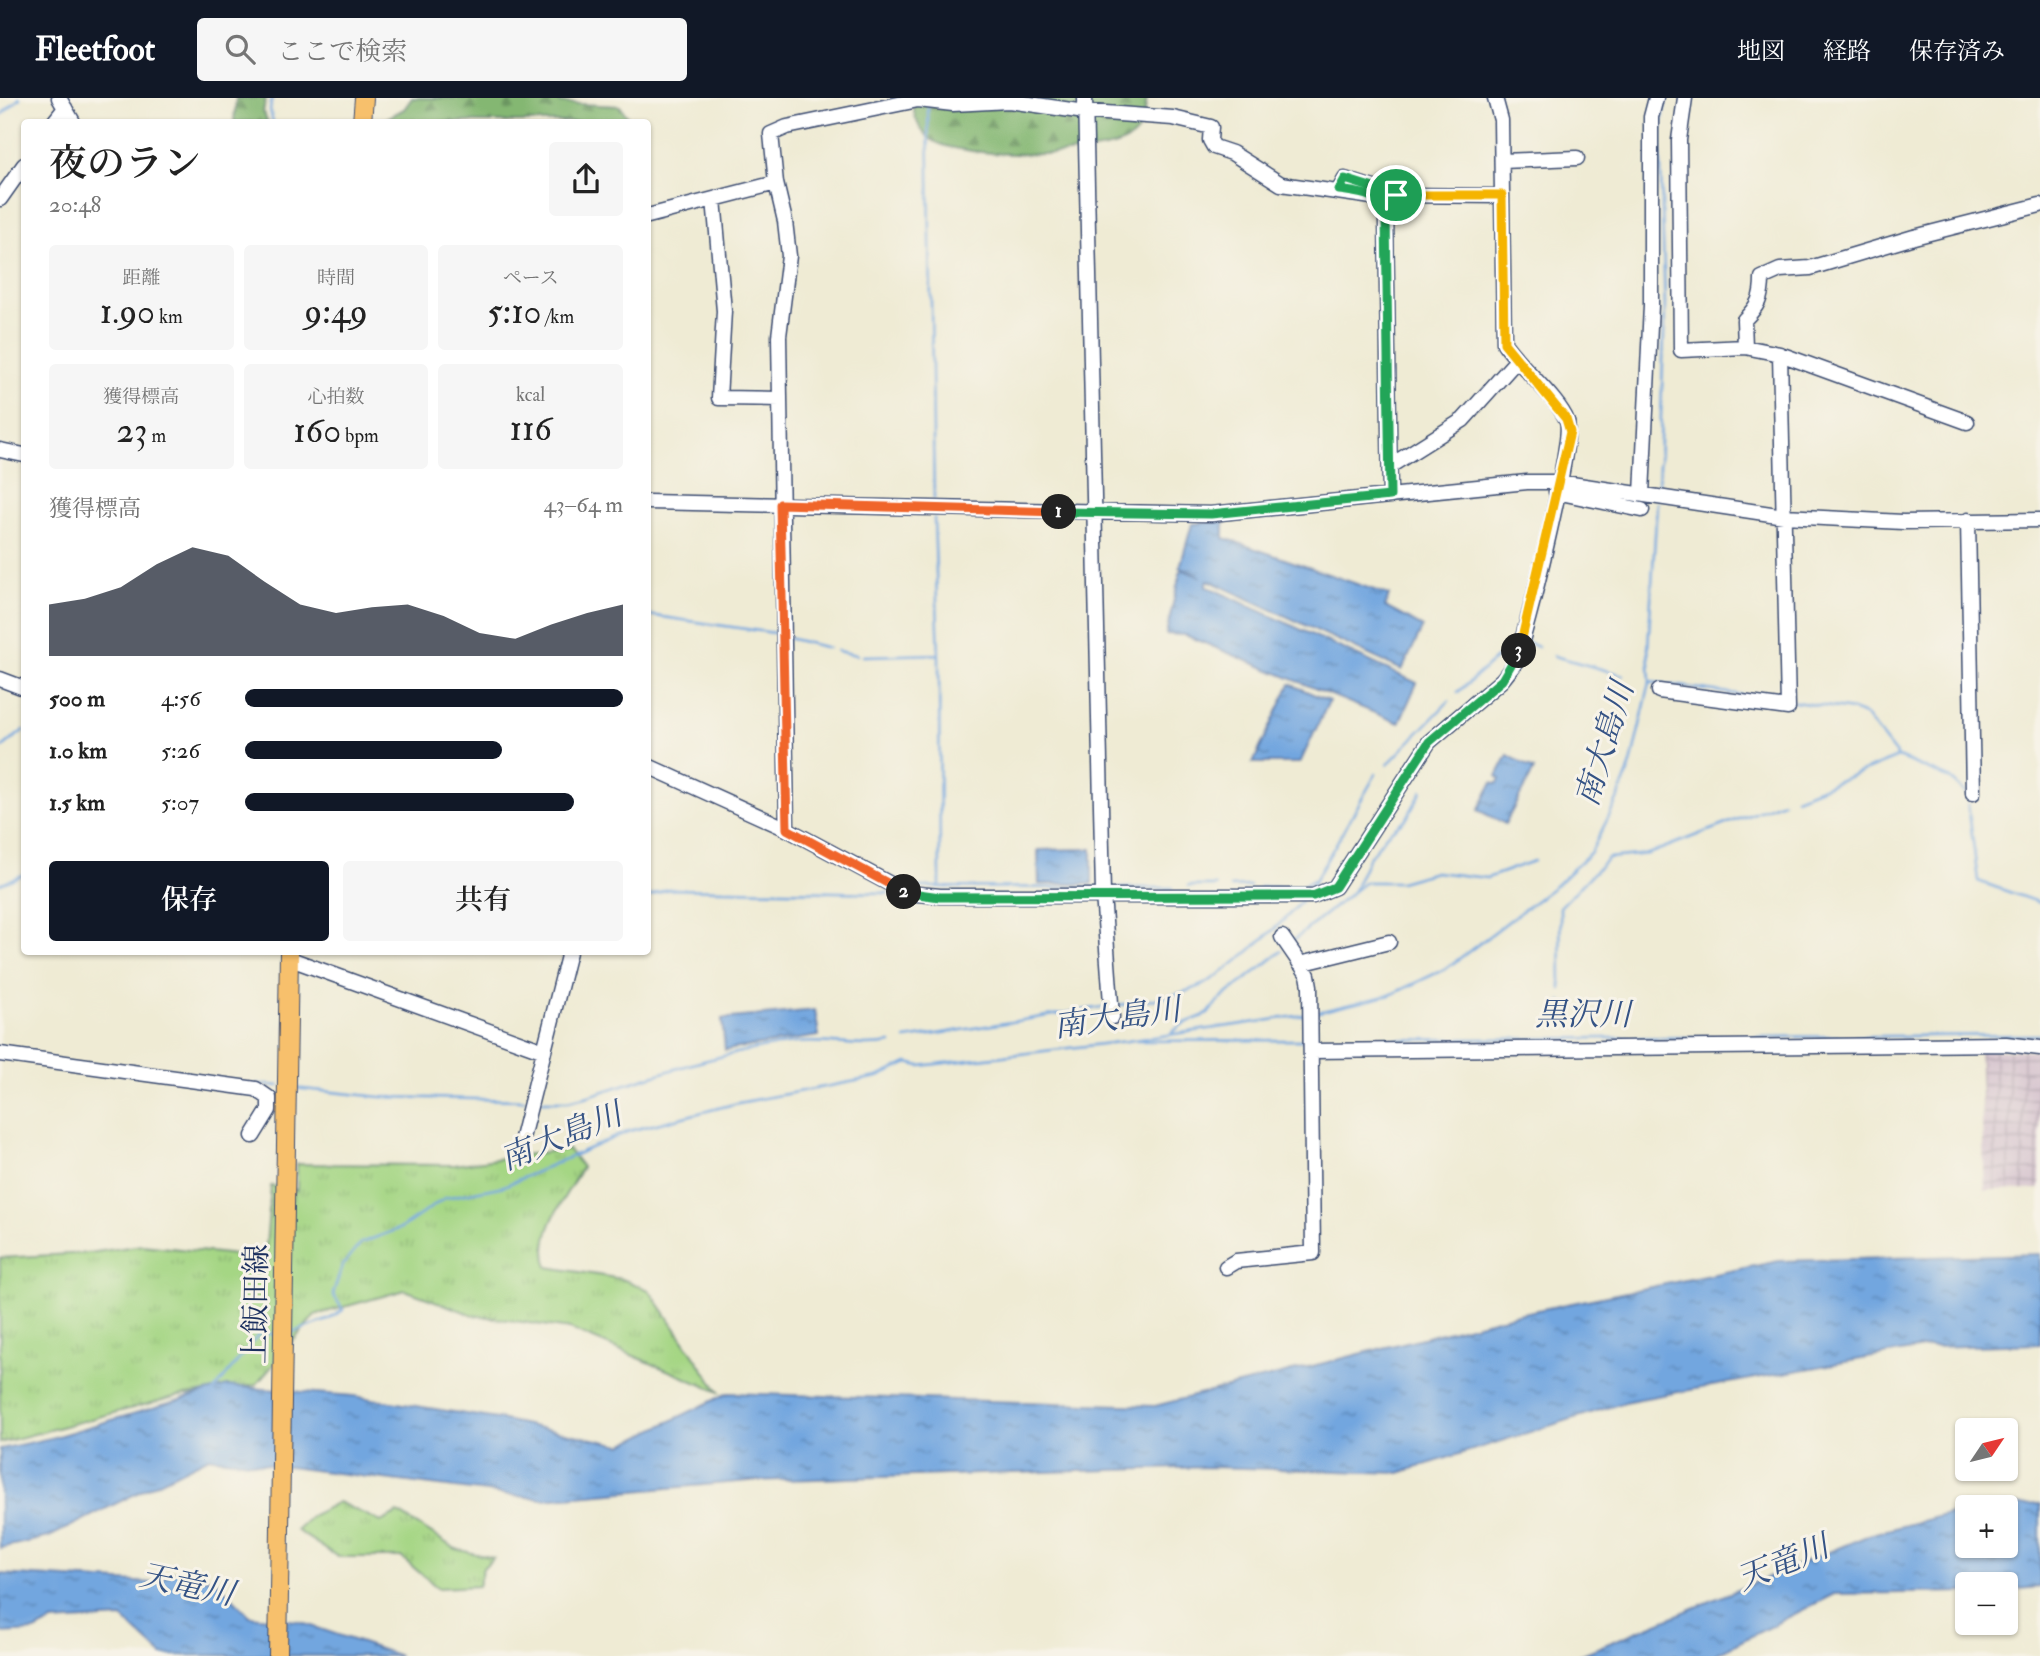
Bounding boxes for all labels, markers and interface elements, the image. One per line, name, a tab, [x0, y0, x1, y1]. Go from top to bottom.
search box	[197, 18, 687, 81]
text: Fleetfoot	[35, 29, 155, 70]
icon: search	[221, 30, 259, 68]
text: ここで検索	[277, 36, 407, 68]
text: 地図	[1737, 36, 1785, 67]
text: 経路	[1823, 36, 1871, 67]
text: 保存済み	[1909, 36, 2005, 67]
text: 夜のラン	[49, 140, 201, 188]
button: share	[549, 142, 623, 216]
pin	[1366, 165, 1426, 225]
icon: arrive	[1377, 176, 1415, 214]
text: 20:48	[49, 190, 101, 219]
text: 距離	[122, 266, 160, 290]
text: 時間	[317, 266, 355, 290]
text: ペース	[503, 266, 559, 290]
text: 1.90	[100, 290, 155, 334]
text: 9:49	[304, 290, 368, 334]
text: 5:10	[487, 290, 541, 334]
text: km	[155, 305, 183, 329]
text: /km	[541, 305, 574, 329]
text: kcal	[516, 383, 545, 407]
text: 獲得標高	[103, 385, 179, 409]
text: 心拍数	[307, 385, 365, 409]
text: 116	[509, 407, 552, 451]
text: 23	[116, 409, 148, 453]
text: 160	[293, 409, 341, 453]
text: m	[148, 424, 166, 448]
text: bpm	[341, 424, 379, 448]
text: 43–64 m	[543, 490, 623, 519]
text: 獲得標高	[49, 494, 141, 523]
pin: 1	[1042, 494, 1076, 530]
text: 1	[1055, 499, 1062, 523]
pin: 3	[1502, 634, 1536, 668]
text: 3	[1515, 638, 1522, 662]
water label: 南大島川	[1567, 674, 1644, 811]
text: 500 m	[49, 684, 105, 713]
text: 4:56	[161, 684, 201, 713]
text: 1.0 km	[49, 736, 107, 765]
text: 5:26	[161, 736, 200, 765]
text: 1.5 km	[49, 788, 105, 817]
text: 5:07	[161, 788, 199, 817]
button: 保存	[49, 861, 329, 941]
button: 共有	[343, 861, 623, 941]
pin: 2	[886, 874, 922, 910]
text: 2	[899, 879, 908, 903]
water label: 南大島川	[1051, 989, 1186, 1047]
water label: 黒沢川	[1535, 995, 1634, 1035]
water label: 南大島川	[494, 1093, 631, 1180]
street label: 上飯田線	[236, 1244, 276, 1364]
north arrow	[1955, 1418, 2018, 1480]
map controls	[1955, 1418, 2018, 1635]
button: +	[1955, 1495, 2018, 1558]
water label: 天竜川	[1731, 1525, 1838, 1600]
water label: 天竜川	[136, 1555, 241, 1615]
button: −	[1955, 1572, 2018, 1635]

